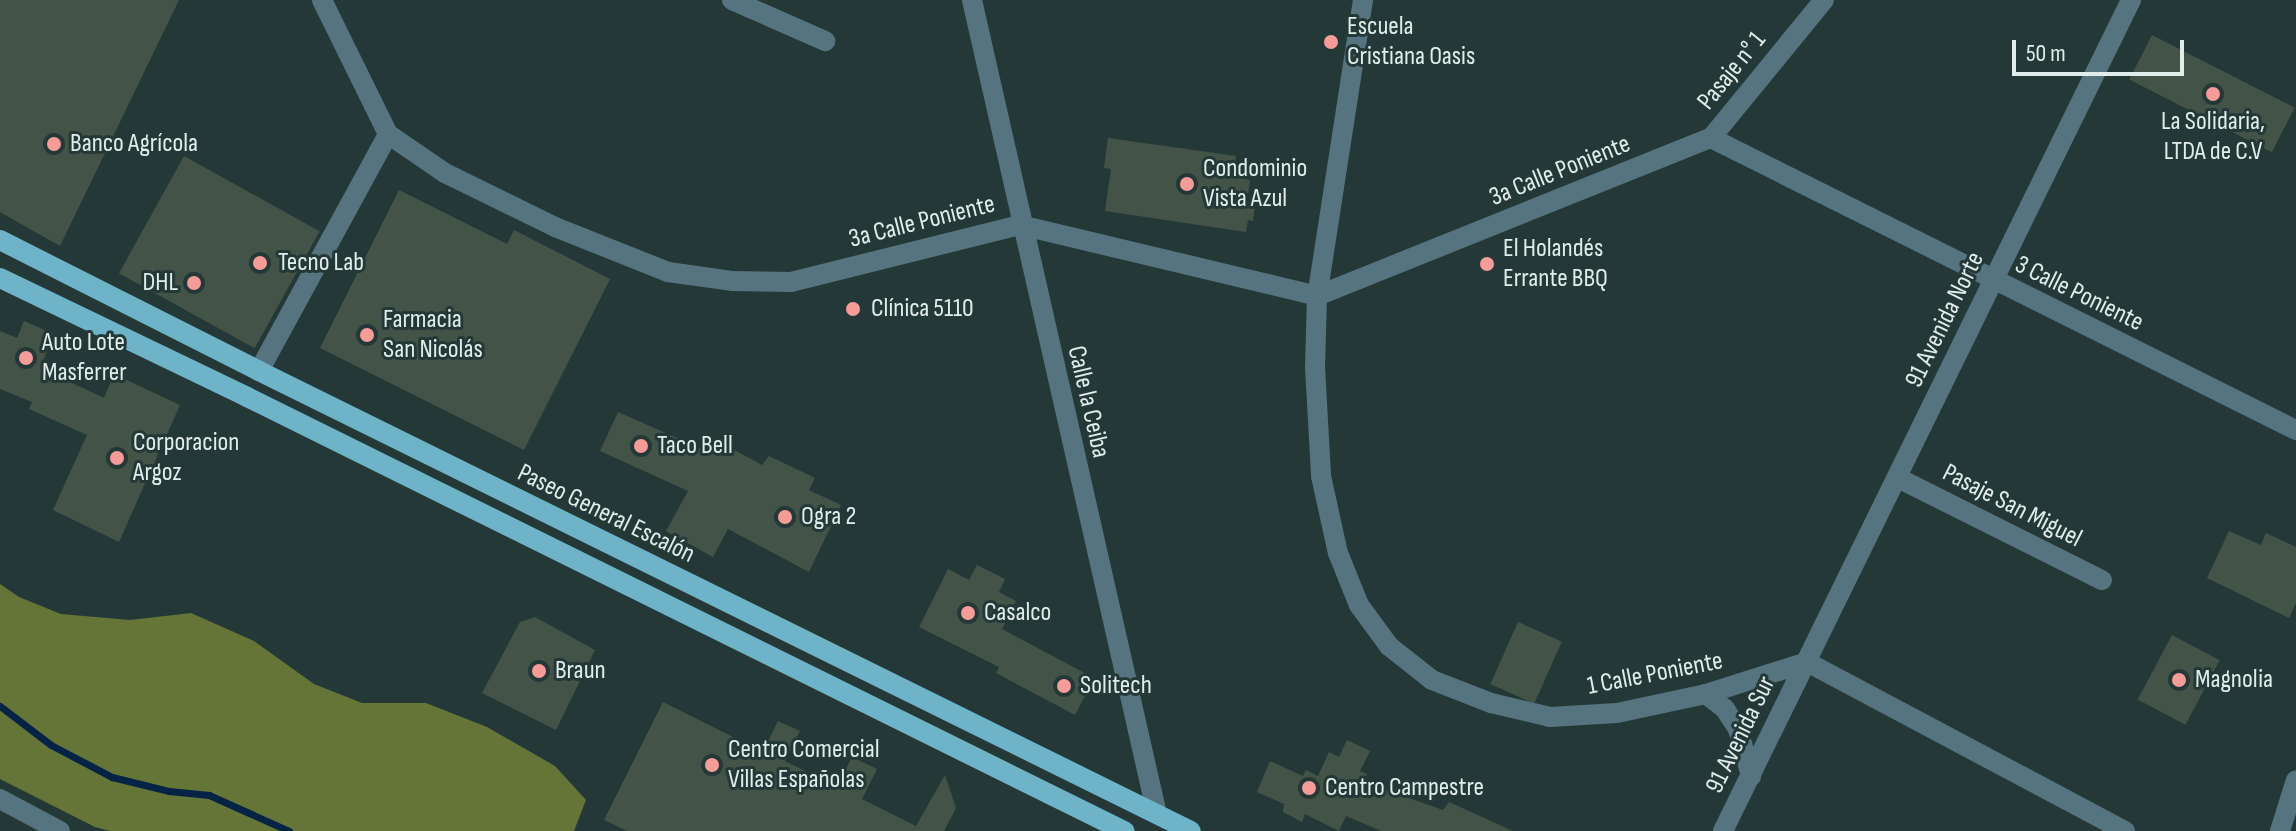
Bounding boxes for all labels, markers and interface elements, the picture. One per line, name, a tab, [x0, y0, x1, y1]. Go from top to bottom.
place label: Escuela Cristiana Oasis	[1347, 11, 1475, 72]
scale bar	[2016, 24, 2188, 74]
street label: Pasaje n° 1	[1691, 26, 1773, 116]
marker: Escuela Cristiana Oasis	[1322, 33, 1340, 51]
text: 50 m	[2026, 39, 2066, 68]
marker: La Solidaria, LTDA de C.V	[2204, 85, 2222, 103]
place label: La Solidaria, LTDA de C.V	[2161, 106, 2265, 168]
place label: Banco Agrícola	[70, 128, 198, 160]
street label: 3a Calle Poniente	[1485, 129, 1635, 213]
marker: Banco Agrícola	[45, 135, 63, 153]
place label: Condominio Vista Azul	[1203, 153, 1307, 214]
marker: Condominio Vista Azul	[1178, 175, 1196, 193]
street label: 3a Calle Poniente	[846, 189, 998, 255]
place label: El Holandés Errante BBQ	[1503, 233, 1608, 294]
place label: Tecno Lab	[278, 247, 364, 279]
street label: 91 Avenida Norte	[1899, 247, 1991, 393]
street label: 3 Calle Poniente	[2010, 249, 2148, 339]
marker: Tecno Lab	[249, 252, 271, 274]
marker: El Holandés Errante BBQ	[1478, 255, 1496, 273]
place label: DHL	[142, 267, 178, 299]
marker: DHL	[185, 274, 203, 292]
place label: Clínica 5110	[871, 293, 974, 325]
marker: Clínica 5110	[842, 298, 864, 320]
place label: Farmacia San Nicolás	[383, 304, 483, 366]
marker: Farmacia San Nicolás	[358, 326, 376, 344]
place label: Auto Lote Masferrer	[42, 327, 127, 388]
street label: Calle la Ceiba	[1060, 343, 1116, 461]
marker: Auto Lote Masferrer	[17, 349, 35, 367]
place label: Corporacion Argoz	[133, 427, 239, 488]
place label: Taco Bell	[657, 430, 733, 462]
marker: Taco Bell	[632, 437, 650, 455]
marker: Corporacion Argoz	[108, 449, 126, 467]
street label: Paseo General Escalón	[512, 458, 700, 570]
street label: Pasaje San Miguel	[1937, 458, 2087, 554]
place label: Ogra 2	[801, 501, 856, 533]
marker: Ogra 2	[776, 508, 794, 526]
place label: Casalco	[984, 597, 1051, 629]
marker: Casalco	[959, 604, 977, 622]
street label: 1 Calle Poniente	[1585, 646, 1725, 702]
place label: Braun	[555, 655, 606, 687]
marker: Braun	[530, 662, 548, 680]
place label: Magnolia	[2195, 664, 2273, 696]
place label: Solitech	[1080, 670, 1152, 702]
street label: 91 Avenida Sur	[1699, 671, 1783, 799]
marker: Magnolia	[2170, 671, 2188, 689]
marker: Solitech	[1055, 677, 1073, 695]
place label: Centro Comercial Villas Españolas	[728, 734, 879, 796]
marker: Centro Comercial Villas Españolas	[703, 756, 721, 774]
place label: Centro Campestre	[1325, 772, 1484, 804]
marker: Centro Campestre	[1300, 779, 1318, 797]

